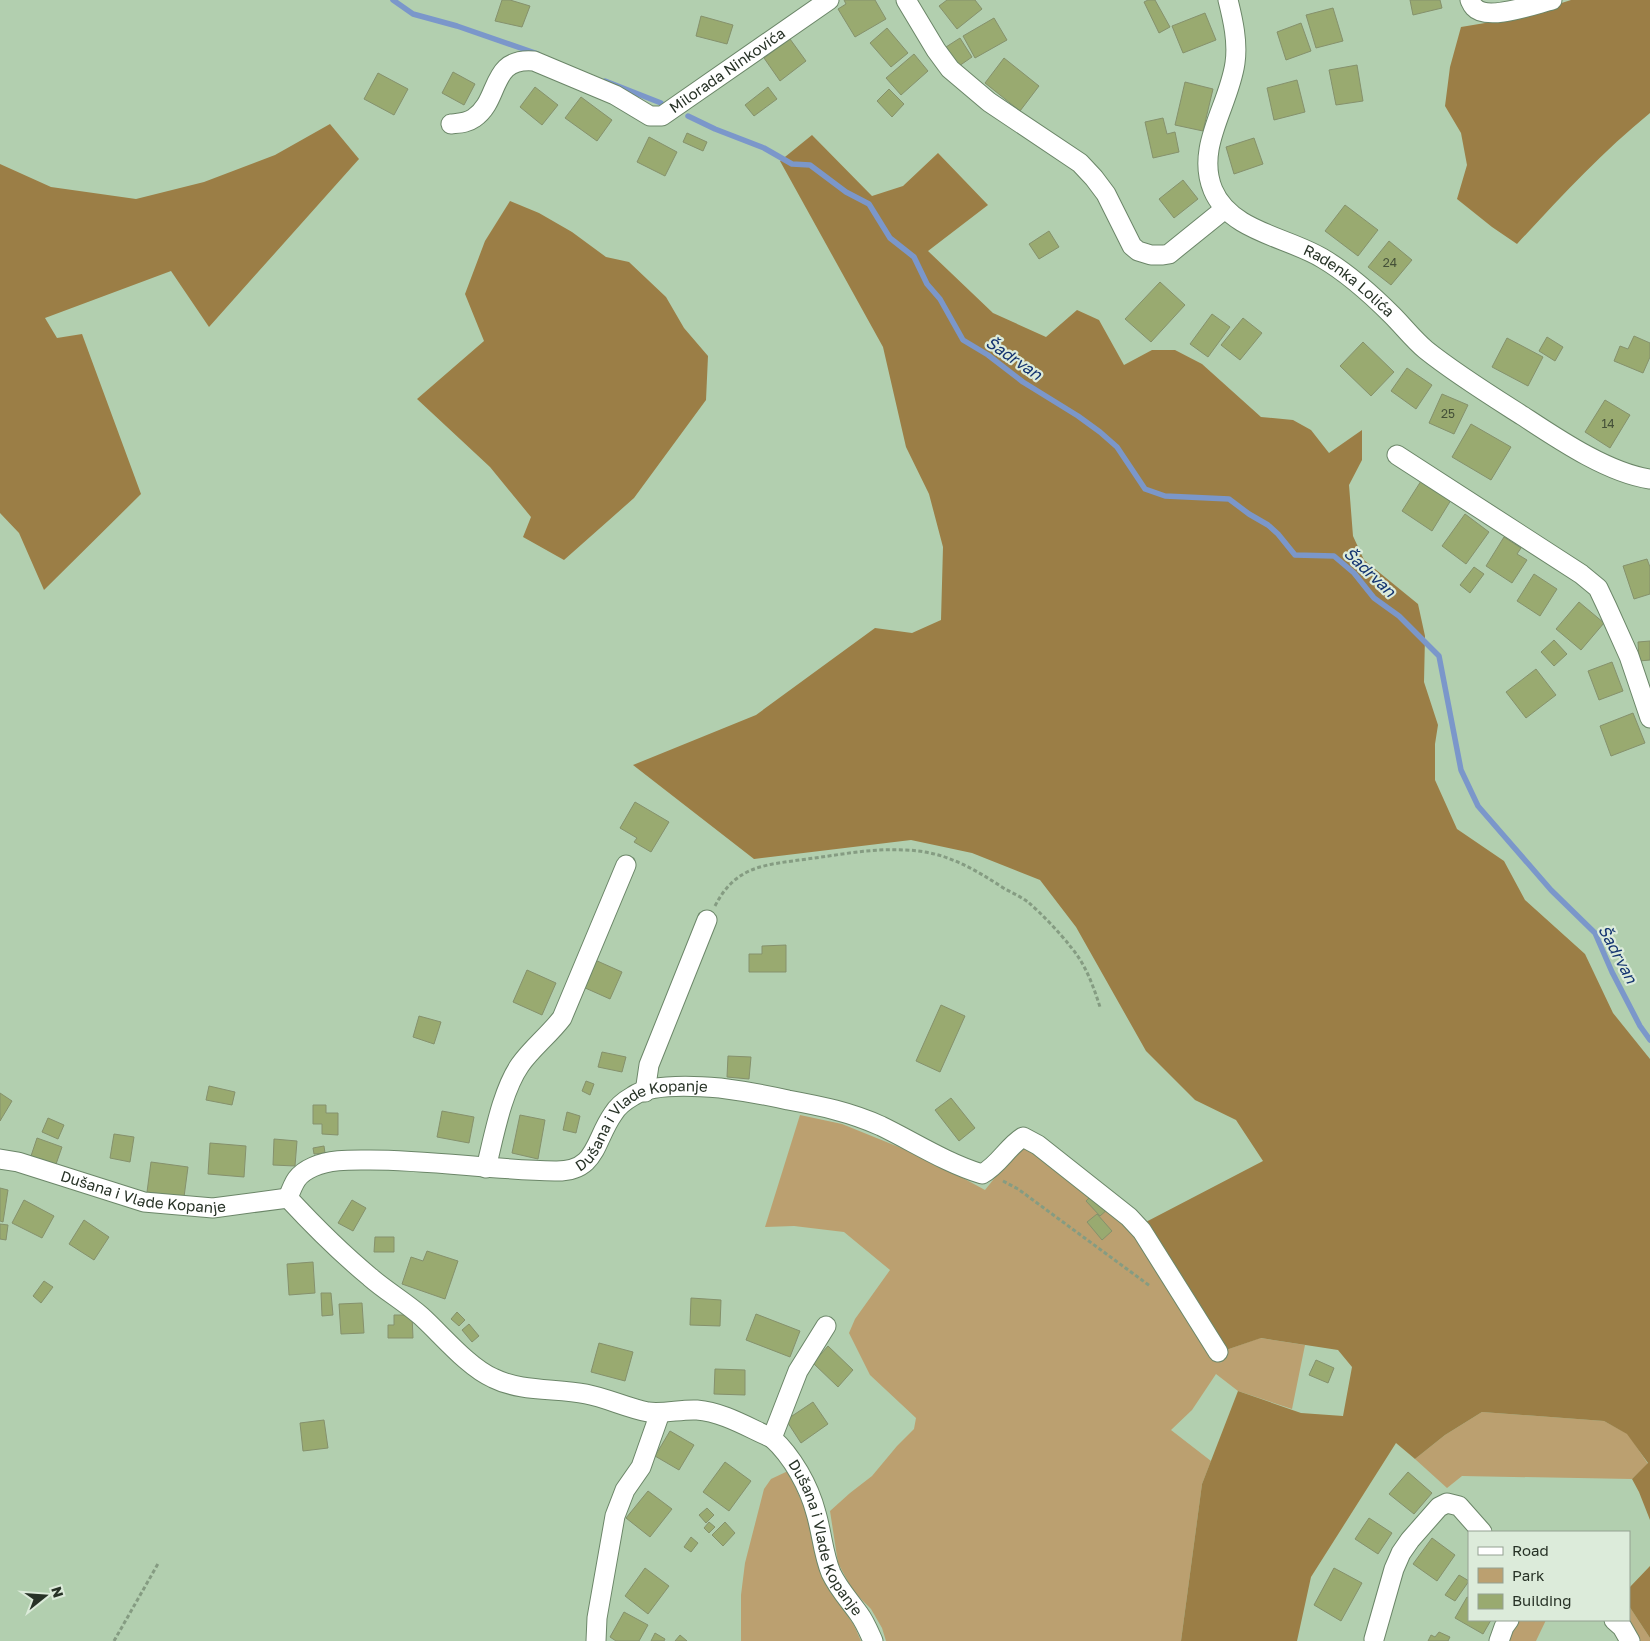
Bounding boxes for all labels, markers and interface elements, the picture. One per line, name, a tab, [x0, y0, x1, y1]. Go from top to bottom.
street label: Milorada Ninkovića	[666, 23, 788, 116]
street label: Radenka Lolića	[1301, 240, 1398, 320]
house number: 24	[1383, 255, 1397, 270]
water label: Šadrvan	[982, 332, 1047, 385]
house number: 25	[1441, 406, 1455, 421]
house number: 14	[1601, 416, 1615, 431]
water label: Šadrvan	[1340, 543, 1401, 602]
water label: Šadrvan	[1594, 921, 1642, 988]
street label: Dušana i Vlade Kopanje	[572, 1076, 709, 1174]
street label: Dušana i Vlade Kopanje	[59, 1166, 227, 1216]
street label: Dušana i Vlade Kopanje	[785, 1456, 867, 1619]
legend	[1468, 1531, 1630, 1621]
text: Road	[1512, 1541, 1549, 1559]
text: Park	[1512, 1566, 1545, 1584]
north arrow	[20, 1571, 70, 1621]
text: N	[48, 1584, 68, 1600]
text: Building	[1512, 1591, 1572, 1609]

